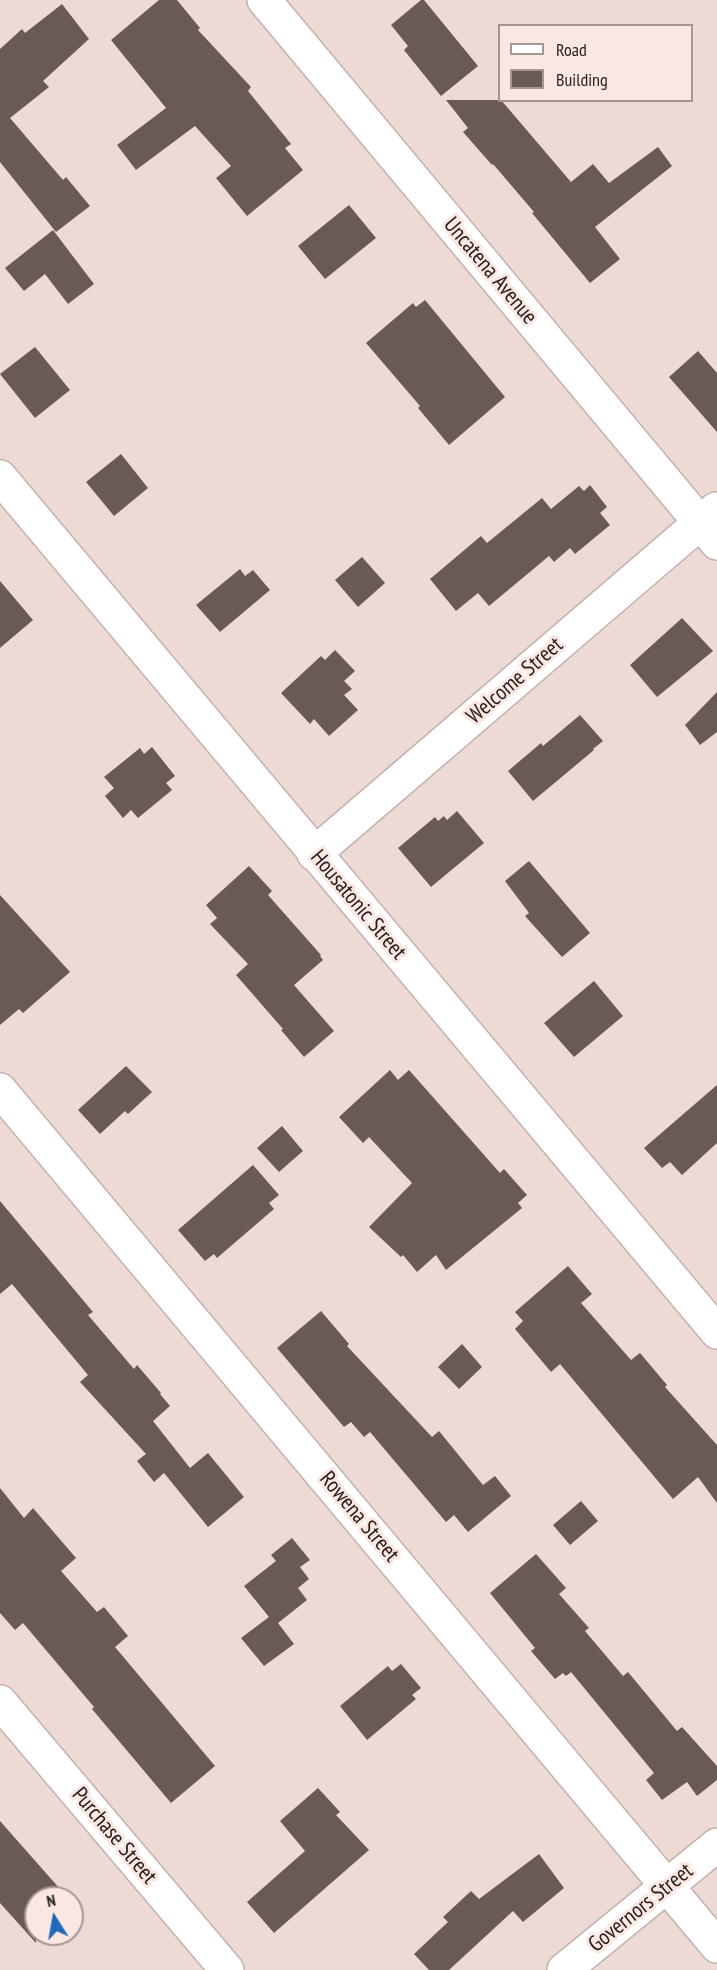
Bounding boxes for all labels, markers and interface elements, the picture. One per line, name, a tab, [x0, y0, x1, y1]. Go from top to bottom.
legend	[498, 24, 693, 102]
text: Road	[556, 38, 587, 61]
text: Building	[556, 68, 608, 91]
street label: Uncatena Avenue	[438, 212, 542, 330]
street label: Welcome Street	[462, 632, 568, 730]
street label: Housatonic Street	[305, 845, 411, 965]
street label: Rowena Street	[314, 1467, 404, 1567]
street label: Purchase Street	[66, 1782, 162, 1890]
street label: Governors Street	[584, 1858, 698, 1958]
north arrow	[24, 1886, 84, 1946]
text: N	[45, 1890, 57, 1911]

